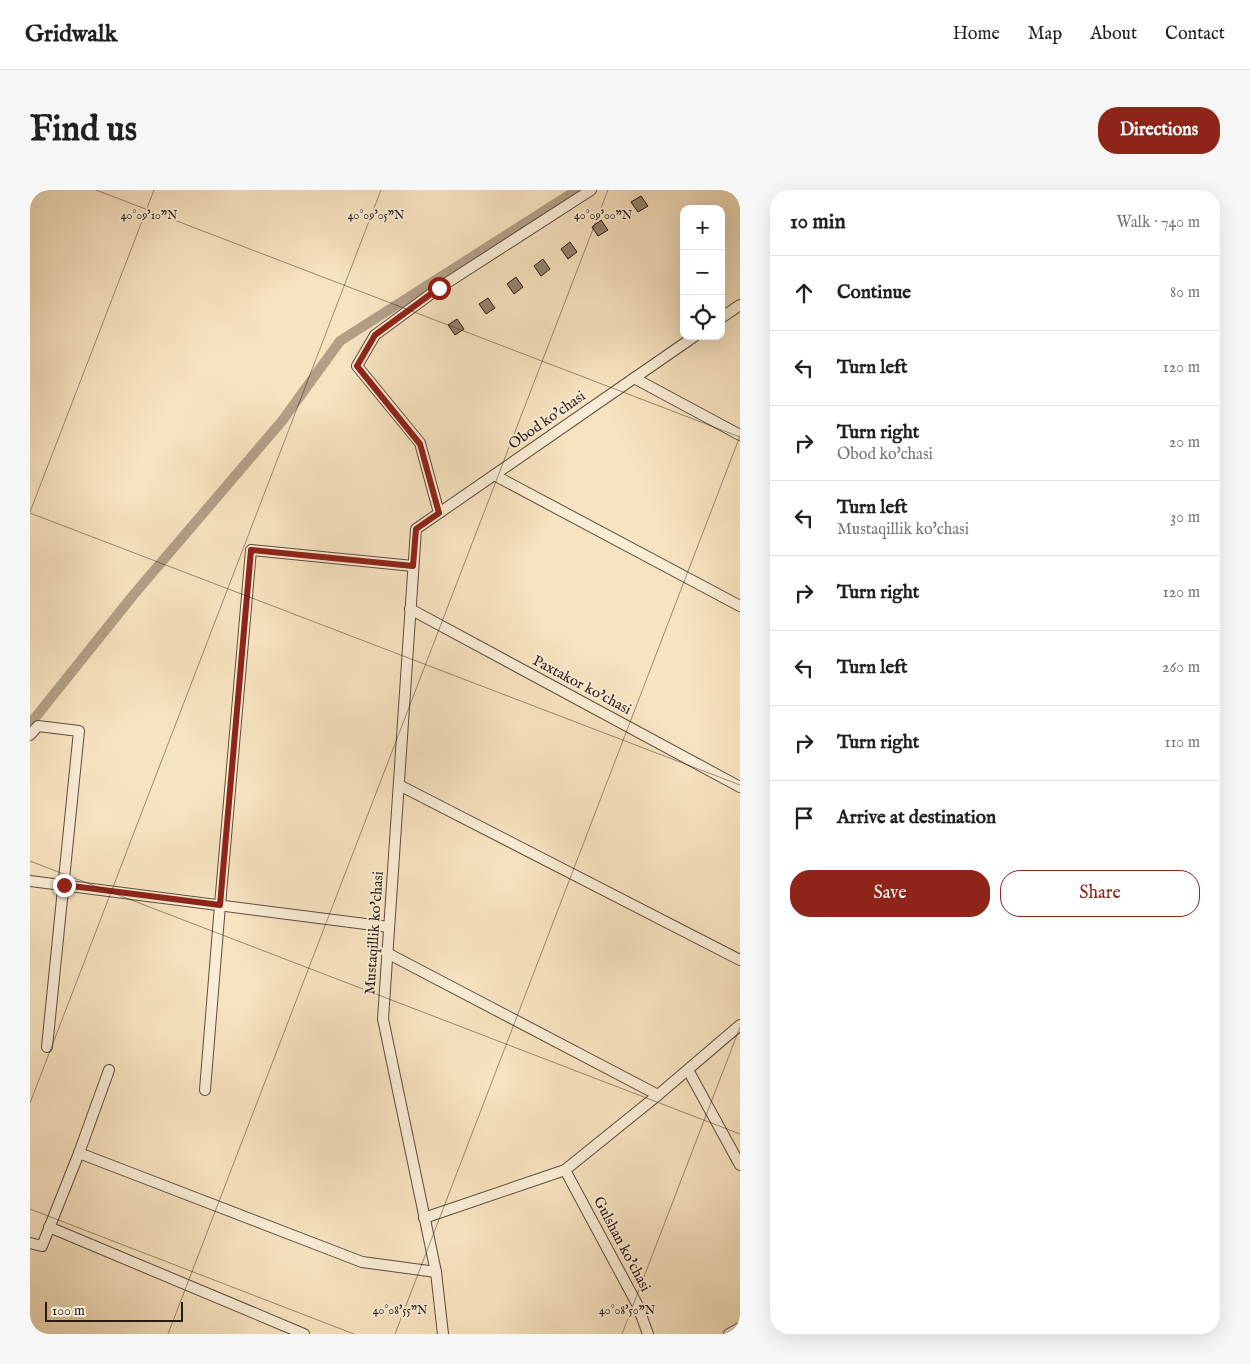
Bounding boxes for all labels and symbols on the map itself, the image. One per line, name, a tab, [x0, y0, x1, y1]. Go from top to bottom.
text: 40°09'10"N	[121, 208, 178, 223]
text: 40°09'05"N	[348, 208, 405, 223]
text: 40°09'00"N	[574, 208, 633, 223]
route start	[428, 277, 451, 300]
street label: Obod ko'chasi	[505, 386, 589, 454]
street label: Paxtakor ko'chasi	[530, 651, 634, 719]
street label: Mustaqillik ko'chasi	[360, 871, 388, 995]
route end	[53, 874, 76, 897]
street label: Gulshan ko'chasi	[589, 1193, 655, 1295]
scale bar	[45, 1299, 182, 1322]
text: 40°08'55"N	[373, 1303, 428, 1318]
text: 40°08'50"N	[599, 1303, 656, 1318]

